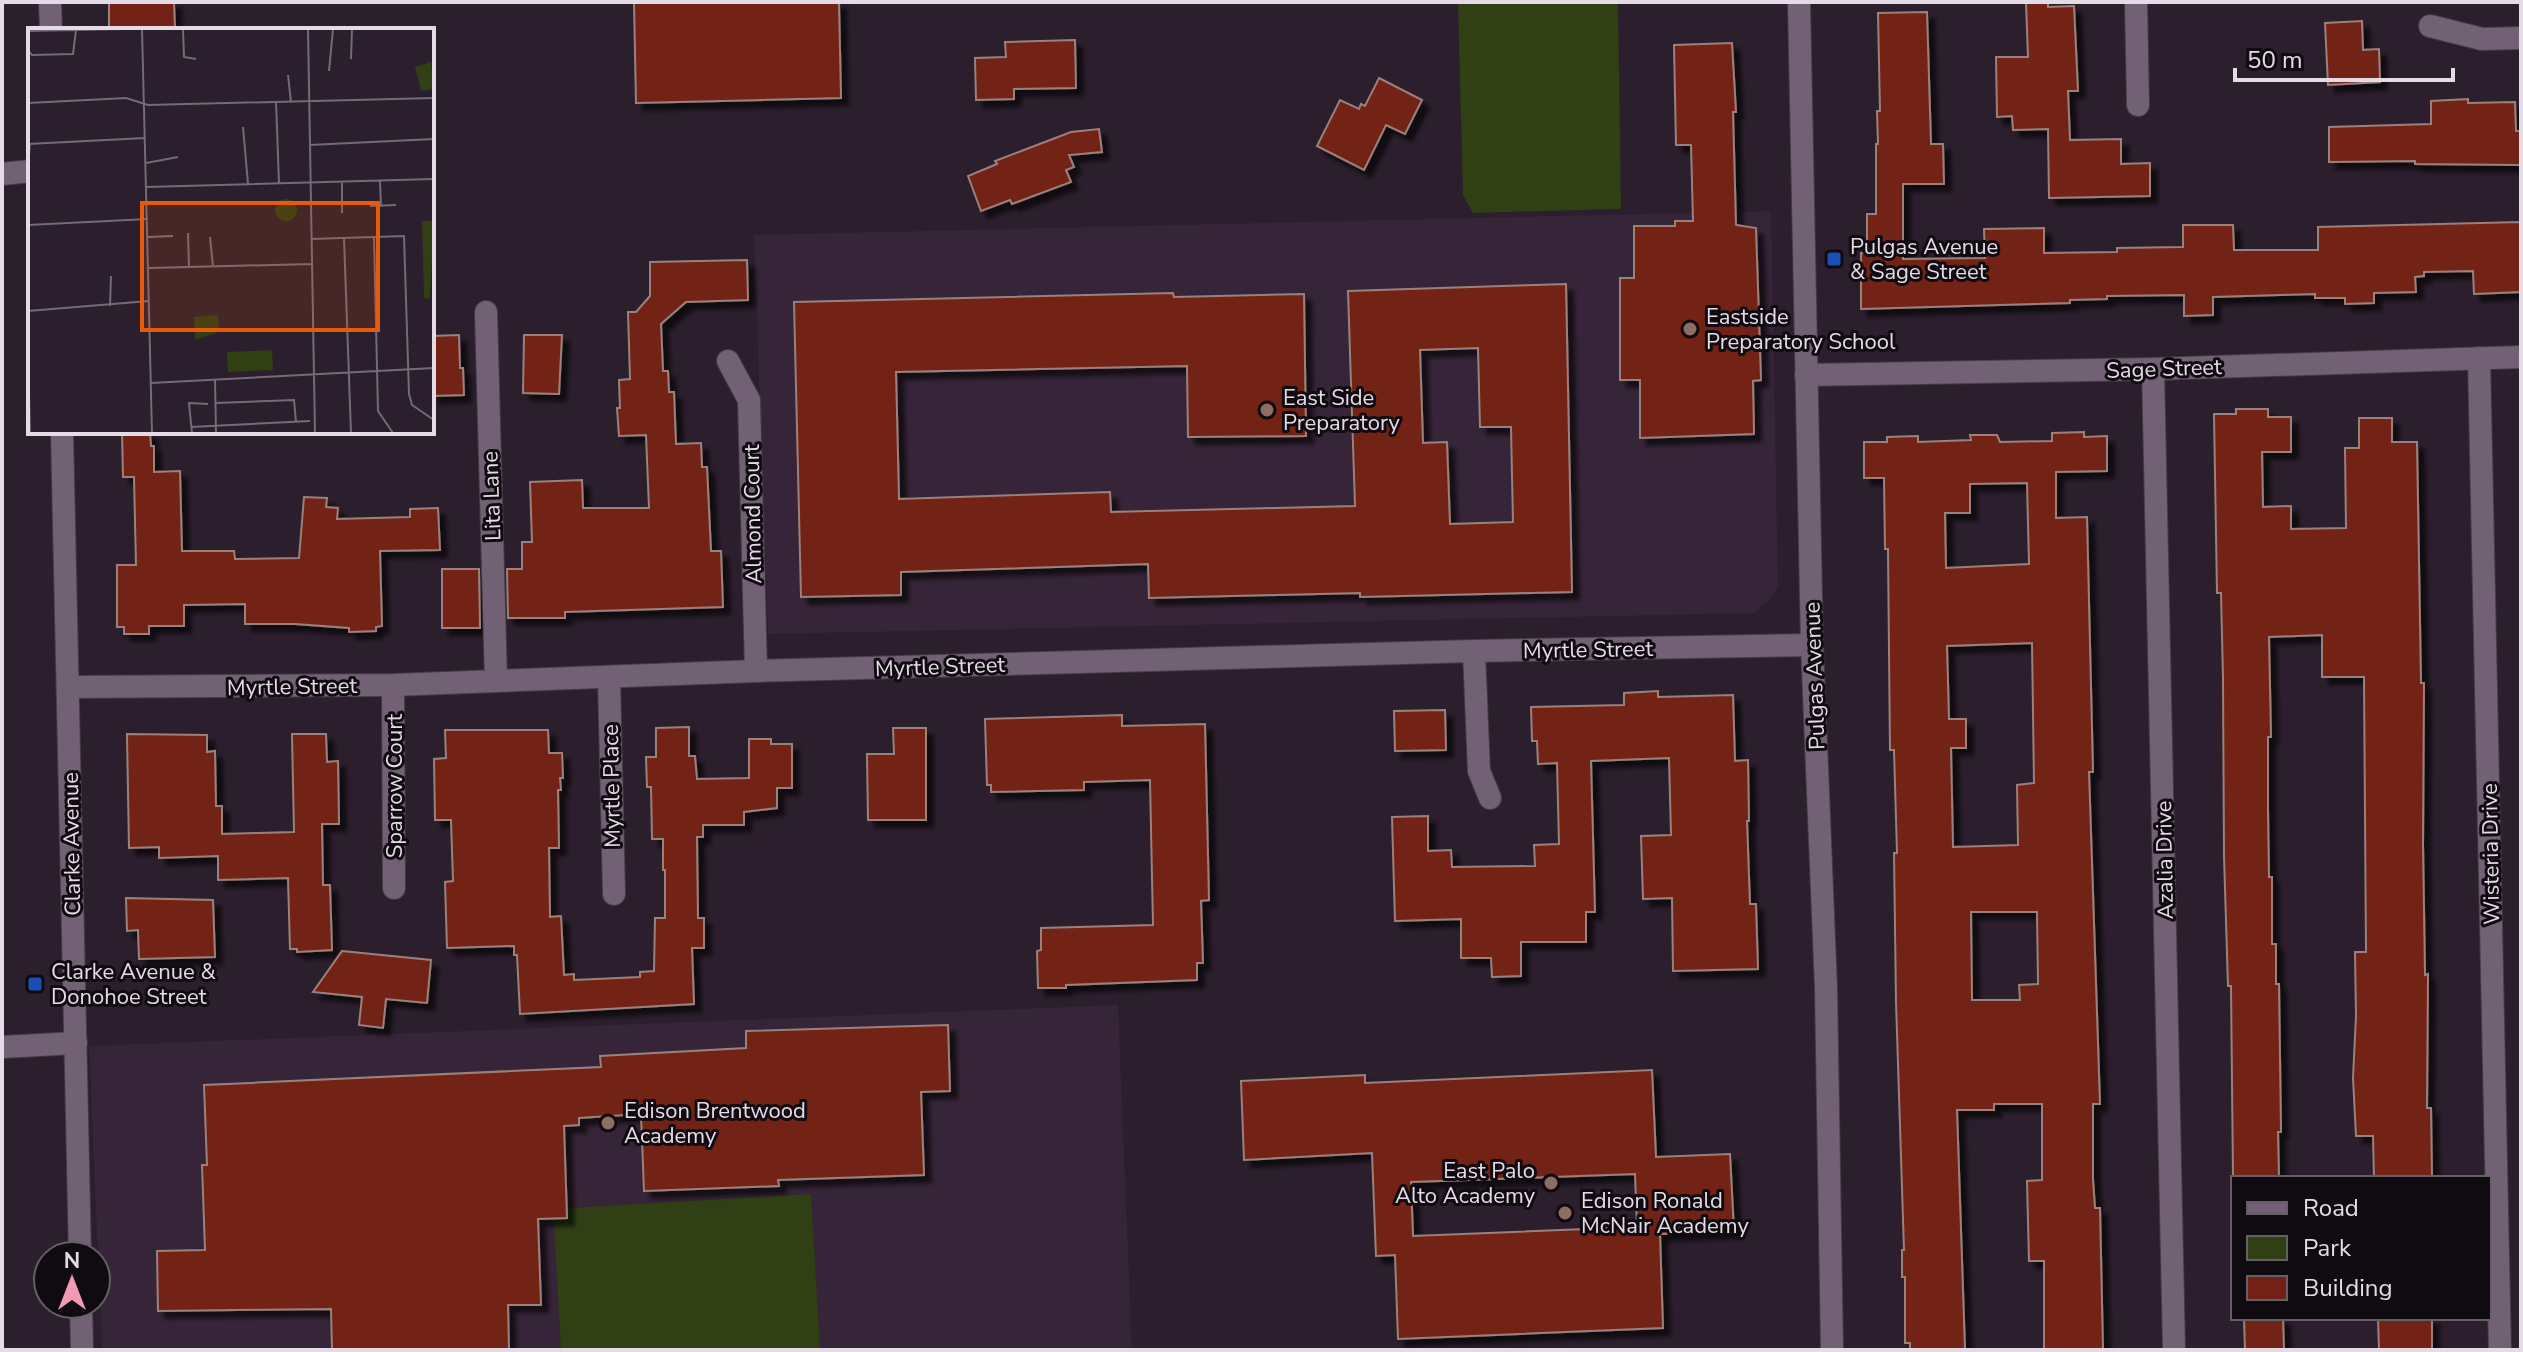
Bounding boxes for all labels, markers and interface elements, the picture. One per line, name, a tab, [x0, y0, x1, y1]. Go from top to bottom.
inset map	[28, 28, 434, 434]
scale bar	[2235, 32, 2453, 82]
text: 50 m	[2247, 44, 2303, 76]
place label: Pulgas Avenue & Sage Street	[1850, 232, 1998, 287]
marker: Pulgas Avenue & Sage Street	[1825, 250, 1843, 268]
place label: Eastside Preparatory School	[1706, 302, 1896, 357]
marker: Eastside Preparatory School	[1681, 320, 1699, 338]
street label: Sage Street	[2106, 352, 2223, 386]
place label: East Side Preparatory	[1283, 383, 1400, 438]
marker: East Side Preparatory	[1258, 401, 1276, 419]
street label: Almond Court	[737, 444, 769, 584]
street label: Lita Lane	[475, 451, 509, 541]
street label: Pulgas Avenue	[1797, 601, 1833, 751]
street label: Myrtle Street	[1523, 634, 1654, 666]
street label: Myrtle Street	[875, 650, 1006, 684]
street label: Myrtle Street	[227, 671, 358, 703]
street label: Sparrow Court	[380, 713, 410, 858]
street label: Myrtle Place	[596, 724, 628, 848]
street label: Clarke Avenue	[56, 772, 88, 916]
street label: Wisteria Drive	[2475, 783, 2507, 925]
street label: Azalia Drive	[2149, 800, 2181, 920]
place label: Clarke Avenue & Donohoe Street	[51, 957, 216, 1012]
marker: Clarke Avenue & Donohoe Street	[26, 975, 44, 993]
place label: Edison Brentwood Academy	[624, 1096, 806, 1151]
marker: Edison Brentwood Academy	[599, 1114, 617, 1132]
place label: East Palo Alto Academy	[1395, 1156, 1536, 1211]
marker: East Palo Alto Academy	[1542, 1174, 1560, 1192]
legend	[2231, 1176, 2491, 1320]
place label: Edison Ronald McNair Academy	[1581, 1186, 1750, 1241]
text: Road	[2303, 1192, 2359, 1224]
marker: Edison Ronald McNair Academy	[1556, 1204, 1574, 1222]
text: Park	[2303, 1232, 2352, 1264]
north arrow	[32, 1240, 112, 1320]
text: N	[64, 1246, 80, 1276]
text: Building	[2303, 1272, 2393, 1304]

